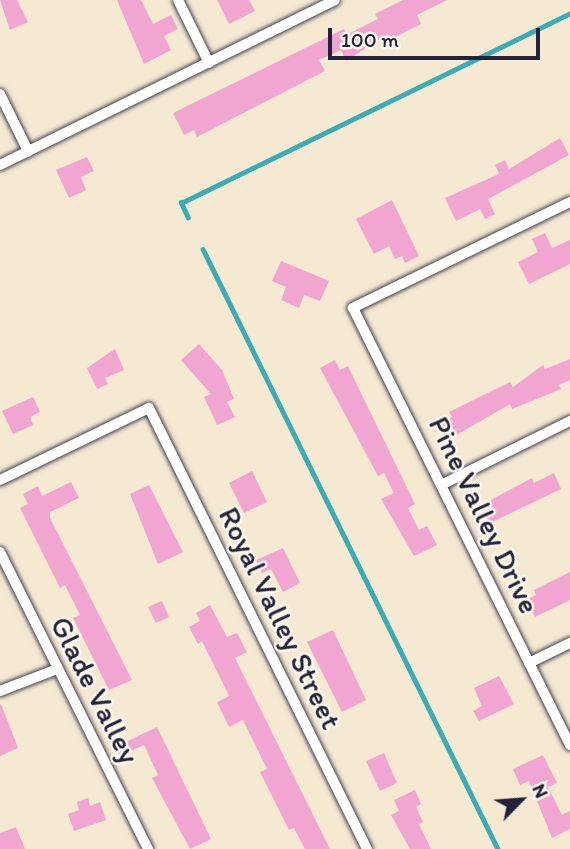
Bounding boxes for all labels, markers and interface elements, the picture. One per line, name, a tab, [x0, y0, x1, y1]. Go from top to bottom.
scale bar	[332, 14, 544, 58]
text: 100 m	[341, 27, 399, 52]
street label: Pine Valley Drive	[421, 411, 547, 619]
street label: Royal Valley Street	[211, 502, 349, 734]
street label: Glade Valley	[43, 611, 147, 769]
north arrow	[486, 765, 556, 835]
text: N	[527, 780, 554, 802]

